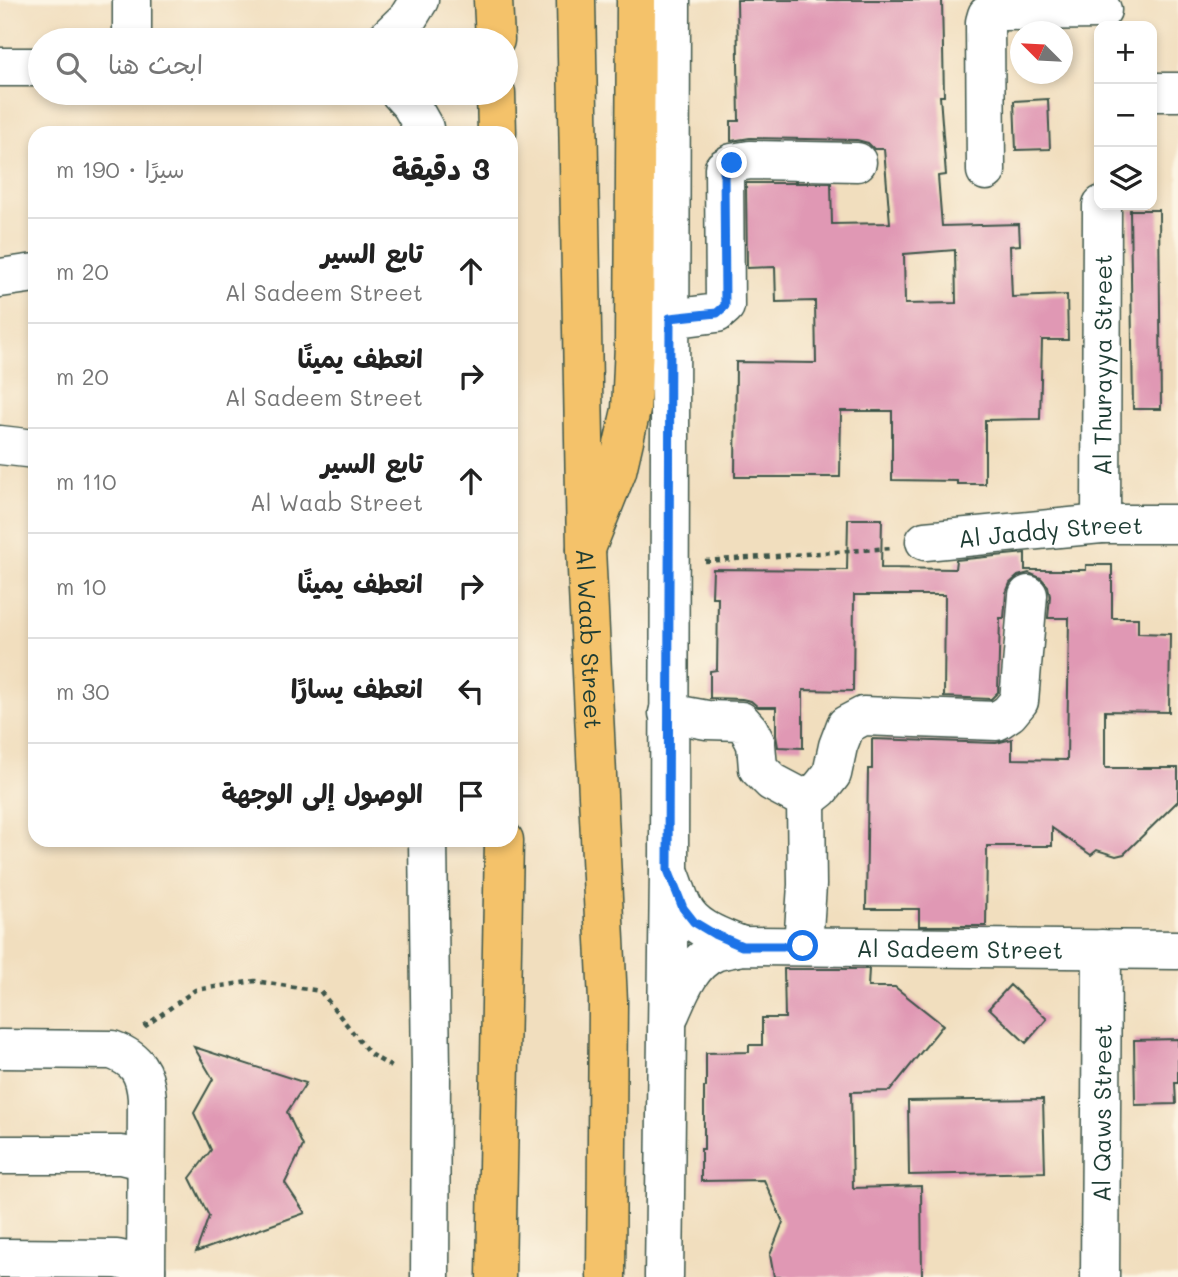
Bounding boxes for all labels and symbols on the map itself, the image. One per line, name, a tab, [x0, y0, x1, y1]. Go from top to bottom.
north arrow	[1010, 21, 1073, 84]
route end	[716, 147, 747, 178]
street label: Al Thurayya Street	[1086, 254, 1117, 476]
street label: Al Jaddy Street	[957, 508, 1143, 553]
street label: Al Waab Street	[570, 548, 610, 730]
route start	[787, 930, 818, 961]
street label: Al Sadeem Street	[856, 932, 1063, 964]
street label: Al Qaws Street	[1085, 1024, 1117, 1202]

